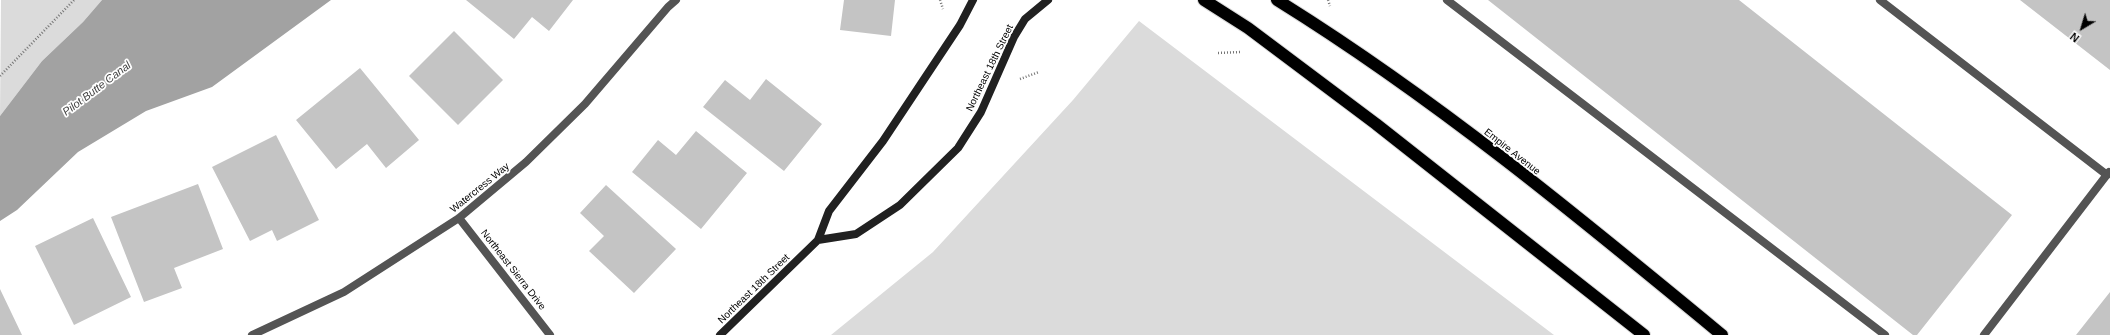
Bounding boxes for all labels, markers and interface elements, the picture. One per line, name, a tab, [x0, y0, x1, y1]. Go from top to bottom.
north arrow	[2062, 8, 2102, 48]
street label: Northeast 18th Street	[964, 23, 1016, 113]
text: N	[2068, 30, 2081, 45]
water label: Pilot Butte Canal	[60, 59, 134, 119]
street label: Empire Avenue	[1481, 126, 1543, 178]
street label: Watercress Way	[448, 160, 512, 216]
street label: Northeast Sierra Drive	[478, 227, 548, 313]
street label: Northeast 18th Street	[716, 252, 792, 326]

